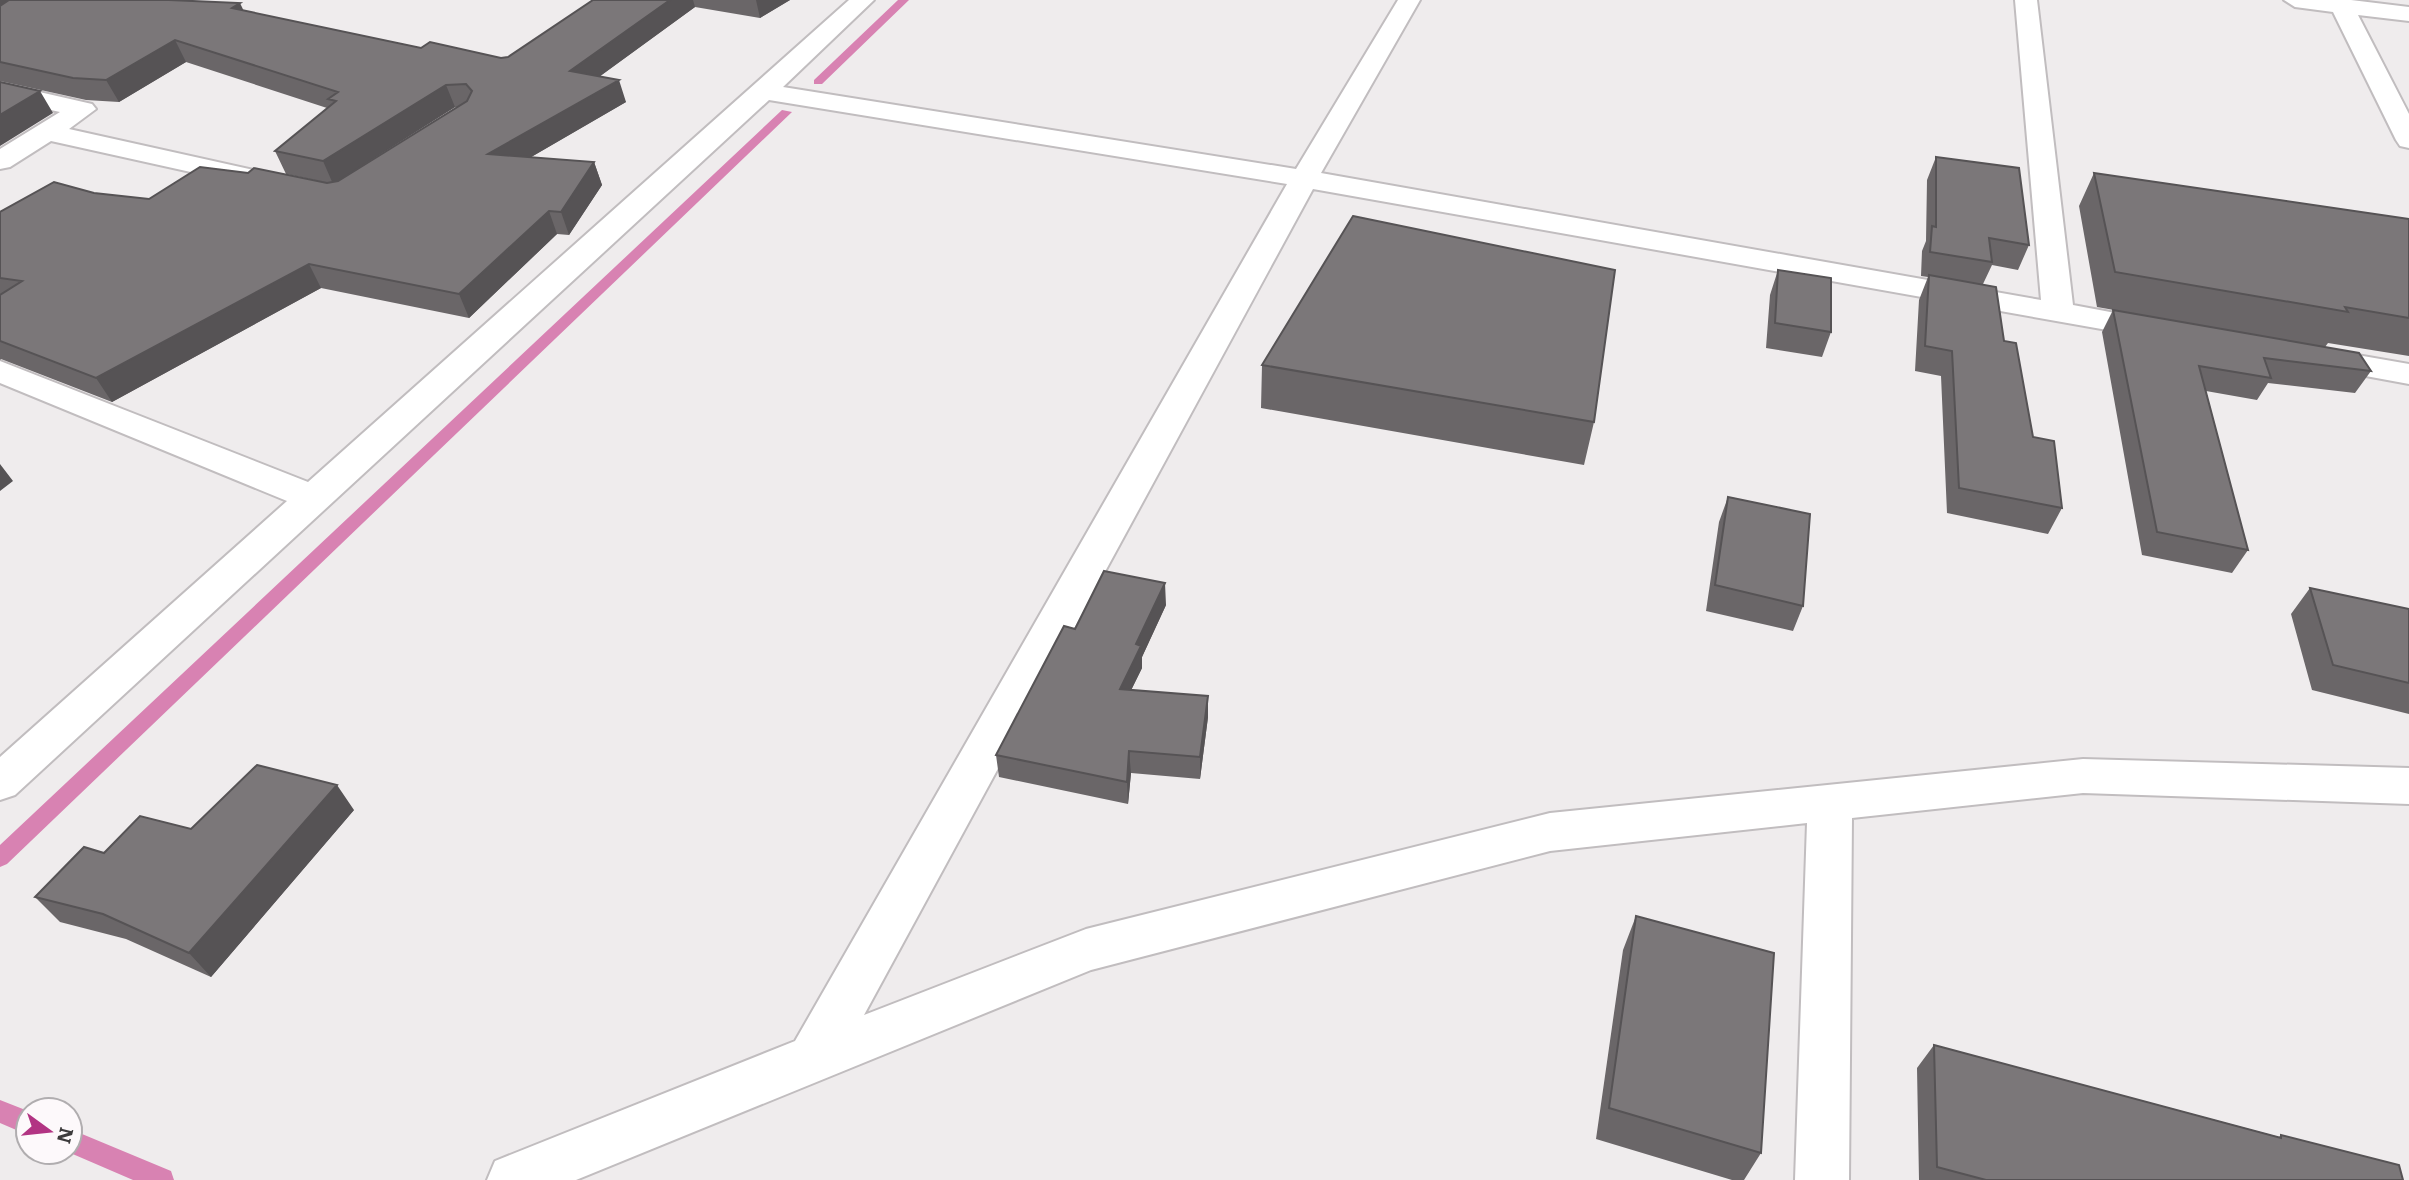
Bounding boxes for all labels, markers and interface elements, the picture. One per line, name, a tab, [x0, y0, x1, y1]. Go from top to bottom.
north arrow	[14, 1096, 84, 1166]
text: N	[51, 1124, 82, 1147]

